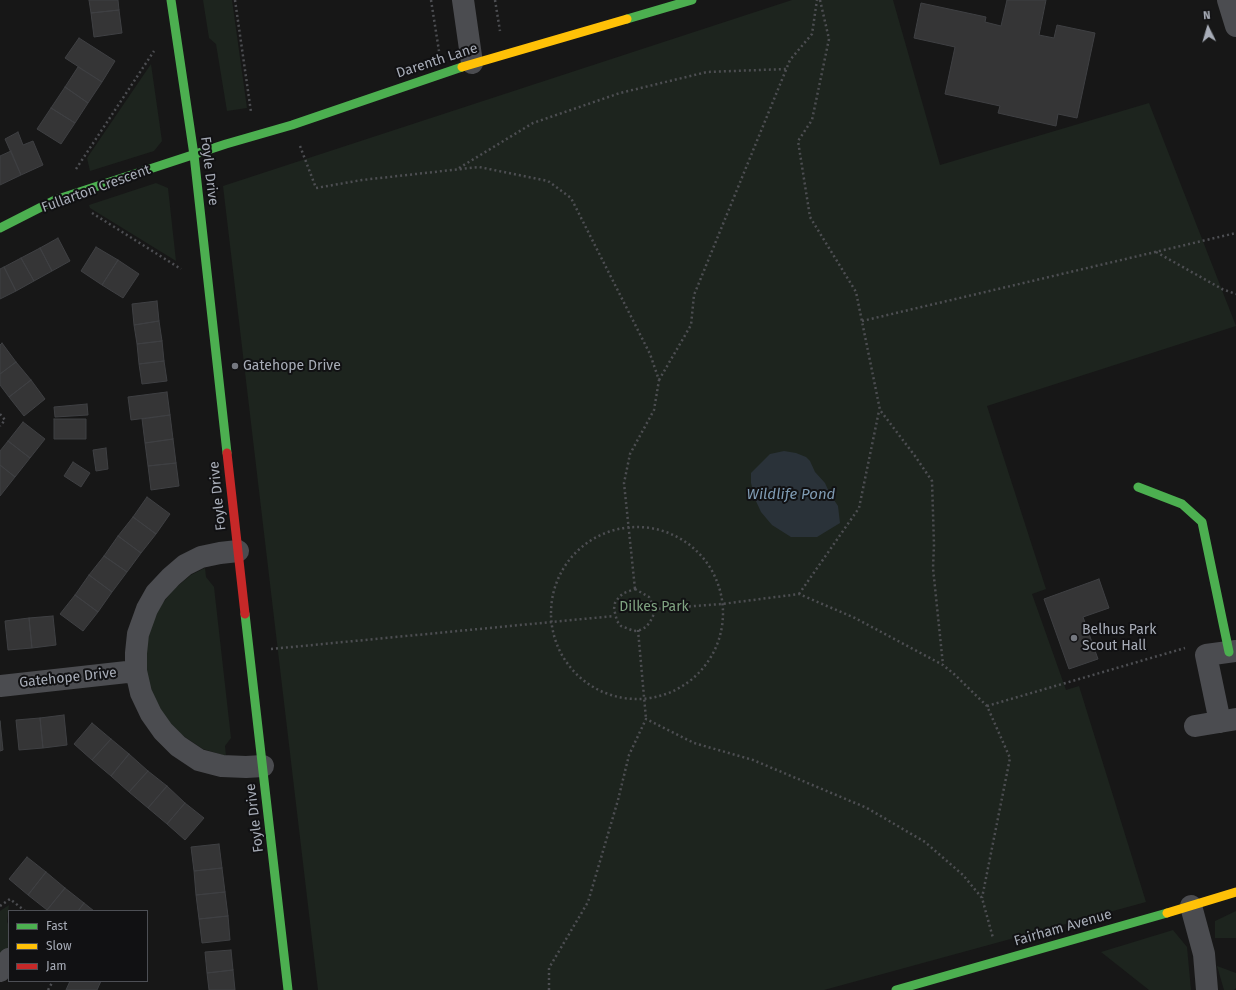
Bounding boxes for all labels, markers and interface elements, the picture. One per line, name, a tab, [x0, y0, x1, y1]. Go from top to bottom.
north arrow	[1188, 8, 1228, 48]
text: N	[1203, 9, 1211, 22]
street label: Darenth Lane	[394, 40, 480, 82]
street label: Foyle Drive	[196, 135, 222, 207]
street label: Fullarton Crescent	[39, 161, 153, 217]
place label: Gatehope Drive	[243, 358, 341, 374]
marker: Gatehope Drive	[230, 361, 240, 371]
street label: Foyle Drive	[206, 461, 230, 531]
water label: Wildlife Pond	[747, 486, 835, 504]
park label: Dilkes Park	[619, 599, 689, 615]
place label: Belhus Park Scout Hall	[1082, 622, 1156, 654]
marker: Belhus Park Scout Hall	[1069, 633, 1079, 643]
street label: Gatehope Drive	[18, 665, 118, 691]
street label: Foyle Drive	[242, 782, 268, 854]
street label: Fairham Avenue	[1012, 906, 1114, 950]
legend	[8, 910, 148, 982]
text: Fast	[46, 919, 68, 933]
text: Slow	[46, 939, 72, 953]
text: Jam	[46, 959, 66, 973]

